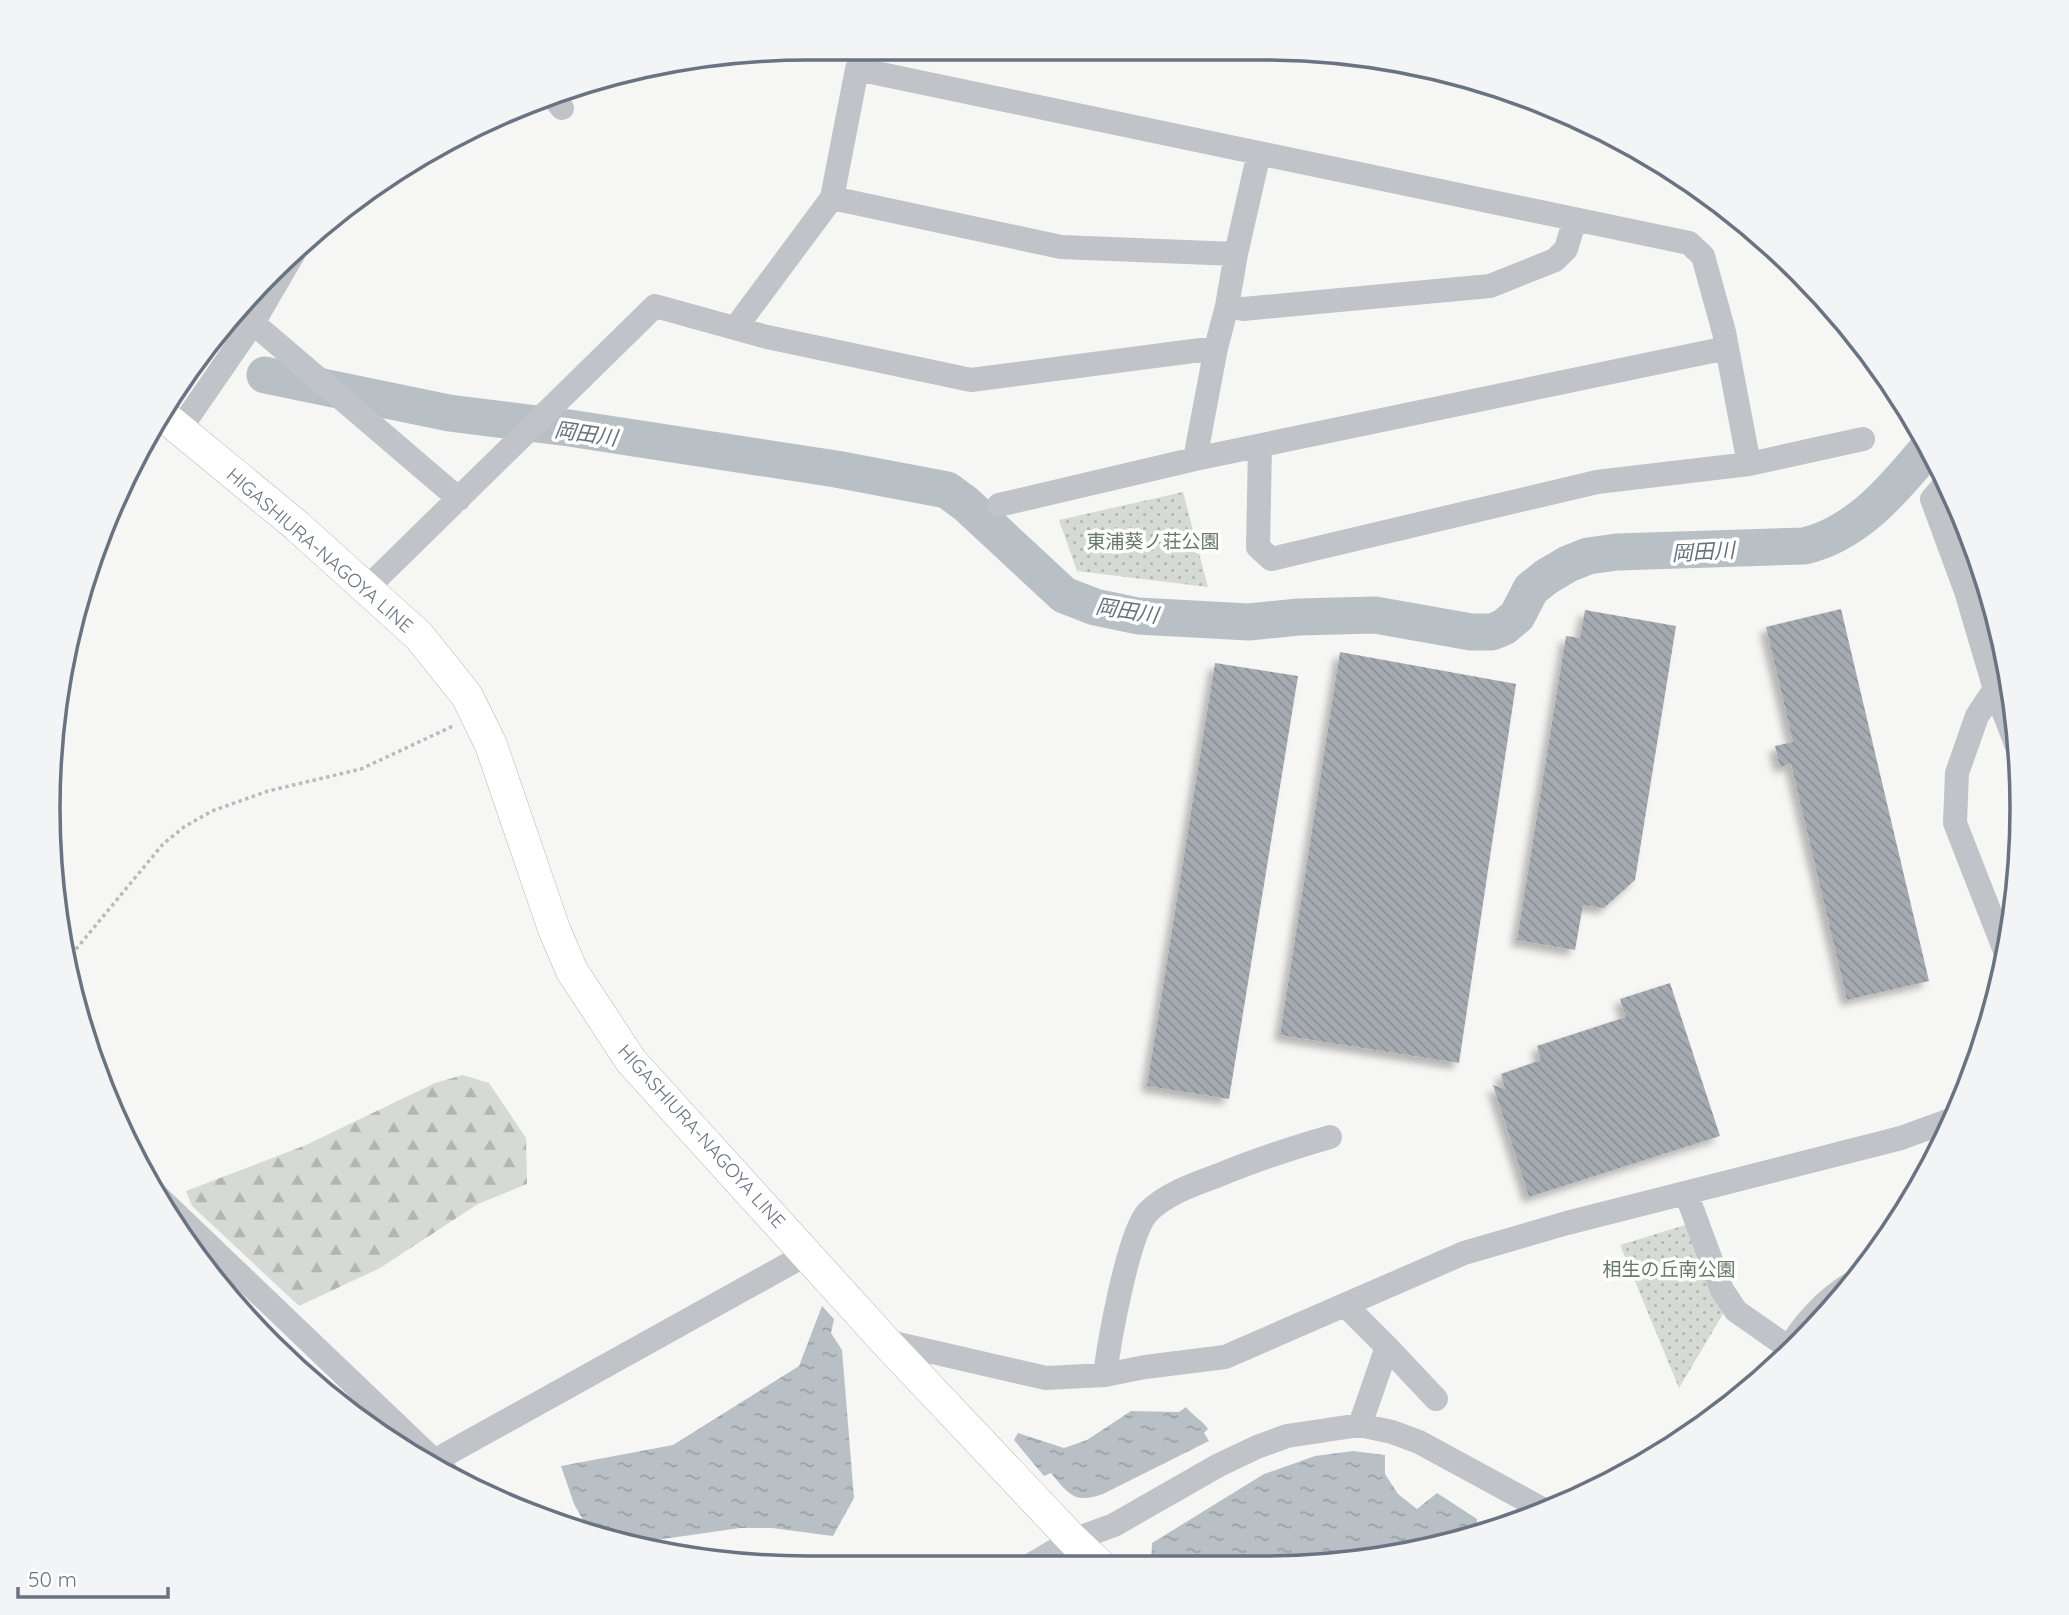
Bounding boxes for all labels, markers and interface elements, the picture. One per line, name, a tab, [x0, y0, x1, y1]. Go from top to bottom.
water label: 岡田川	[553, 416, 621, 451]
street label: HIGASHIURA-NAGOYA LINE	[222, 463, 418, 637]
park label: 東浦葵ノ荘公園	[1086, 529, 1220, 553]
water label: 岡田川	[1671, 536, 1737, 566]
water label: 岡田川	[1094, 592, 1162, 628]
street label: HIGASHIURA-NAGOYA LINE	[613, 1039, 791, 1233]
park label: 相生の丘南公園	[1602, 1257, 1736, 1281]
scale bar	[18, 1556, 168, 1600]
text: 50 m	[28, 1566, 77, 1592]

